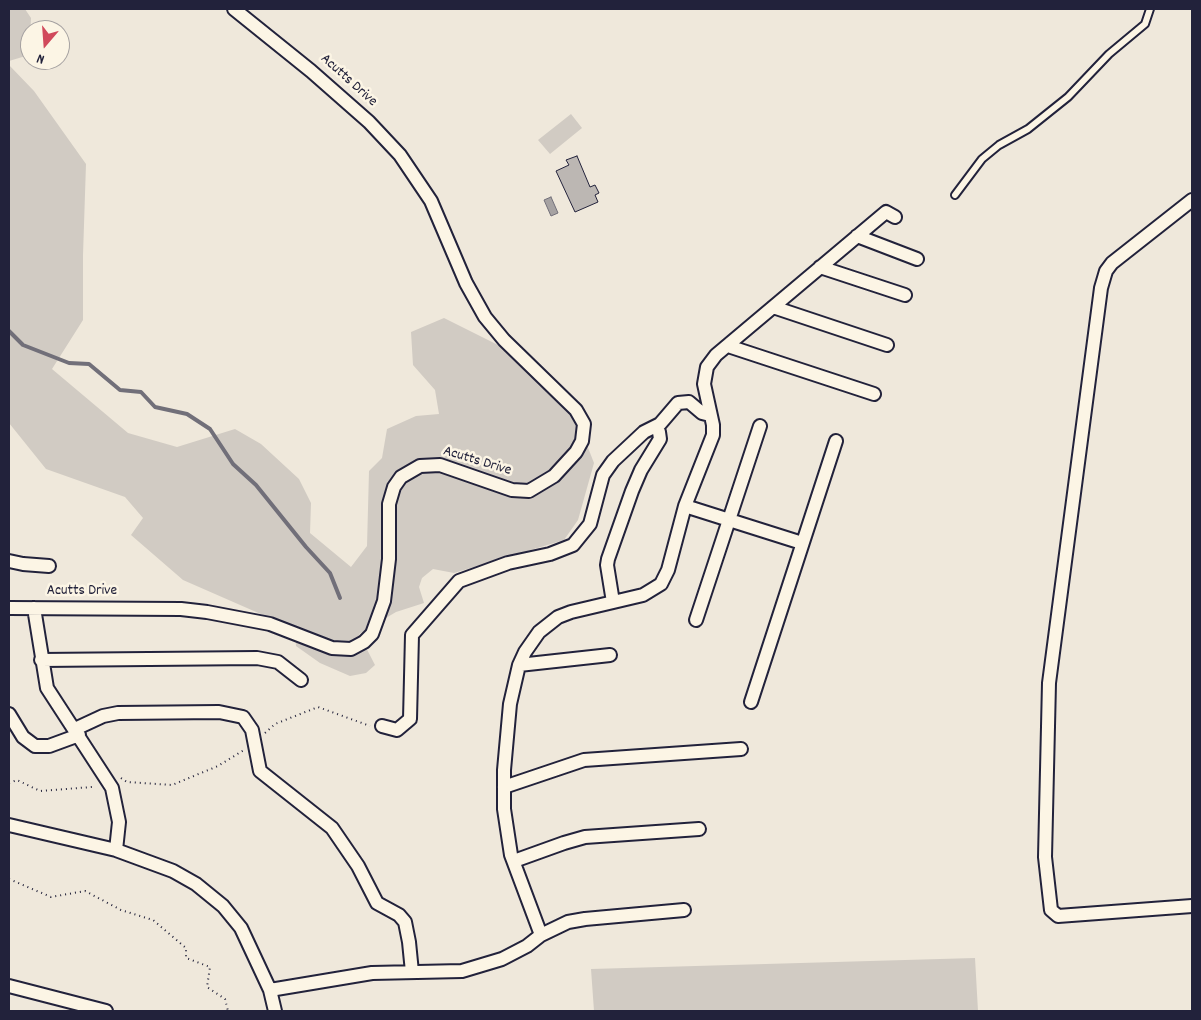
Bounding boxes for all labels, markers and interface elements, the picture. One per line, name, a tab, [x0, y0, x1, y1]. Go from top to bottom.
north arrow	[20, 20, 70, 70]
text: N	[34, 48, 47, 69]
street label: Acutts Drive	[316, 51, 380, 111]
street label: Acutts Drive	[441, 443, 513, 481]
street label: Acutts Drive	[47, 583, 117, 601]

